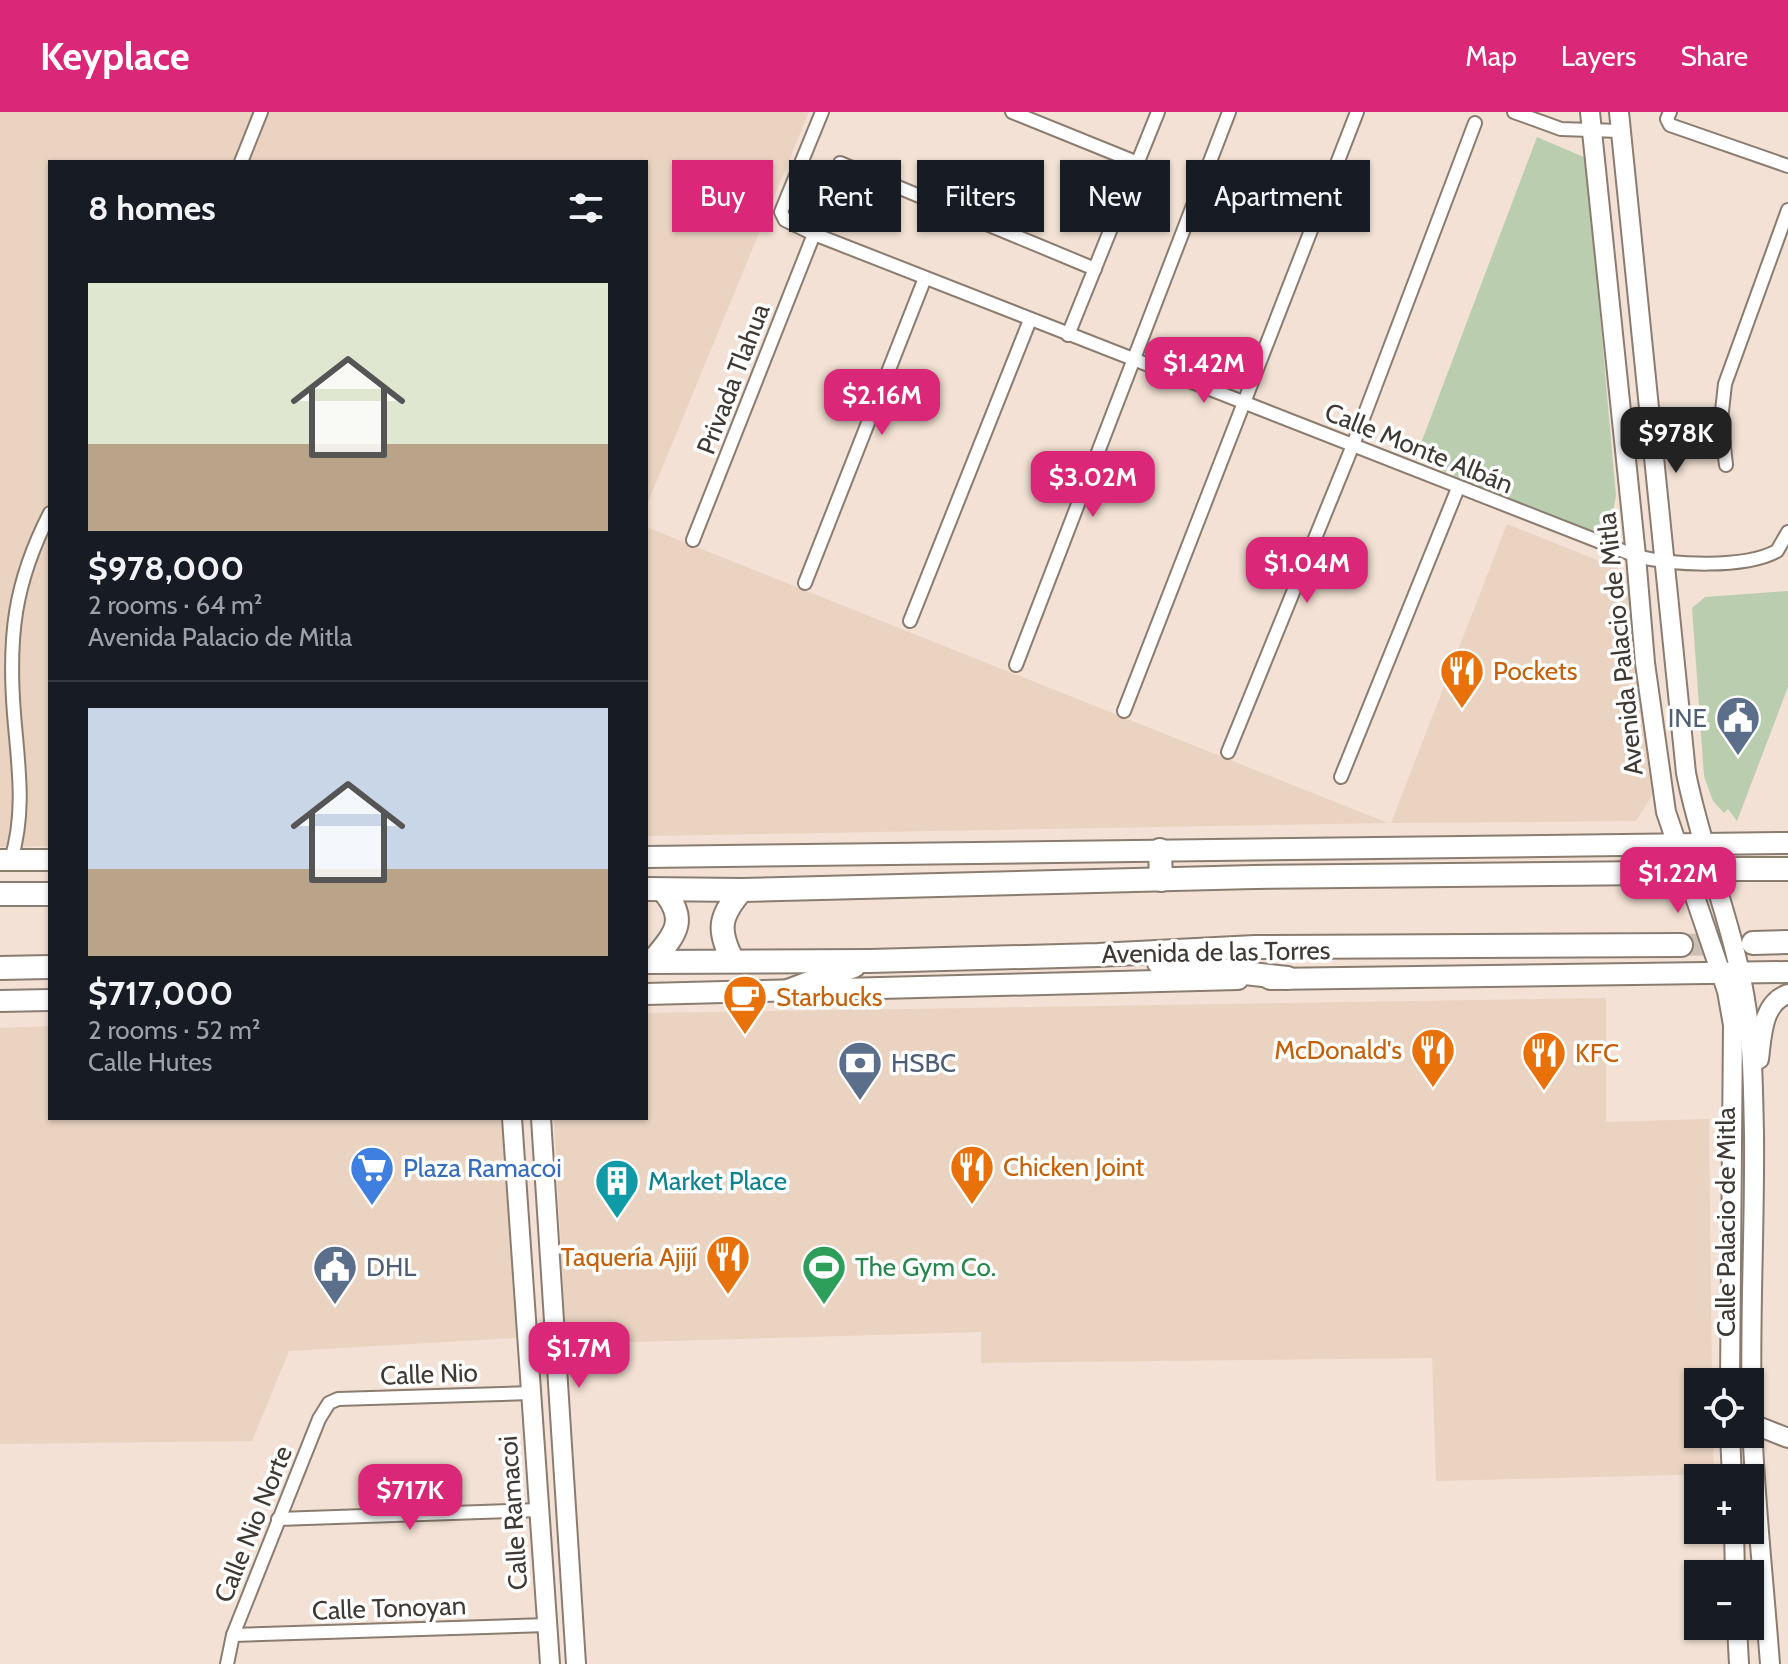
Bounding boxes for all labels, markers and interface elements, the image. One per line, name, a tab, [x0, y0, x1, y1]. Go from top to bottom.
text: Keyplace	[40, 33, 190, 80]
text: Map	[1465, 39, 1517, 73]
text: Layers	[1561, 39, 1636, 73]
text: Share	[1680, 39, 1748, 73]
chip: Buy	[672, 160, 773, 232]
chip: Rent	[789, 160, 901, 232]
chip: Filters	[917, 160, 1044, 232]
chip: New	[1060, 160, 1170, 232]
chip: Apartment	[1186, 160, 1370, 232]
icon: filters	[564, 186, 608, 230]
text: 8 homes	[88, 187, 216, 229]
street label: Privada Tlahua	[690, 299, 777, 459]
icon: home	[276, 335, 420, 479]
pin: $1.42M	[1139, 337, 1269, 405]
text: $1.42M	[1163, 347, 1245, 379]
pin: $2.16M	[817, 369, 947, 437]
text: $2.16M	[842, 379, 922, 411]
street label: Calle Monte Albán	[1320, 396, 1518, 500]
pin: $978K	[1620, 407, 1732, 475]
text: $978K	[1639, 417, 1713, 449]
pin: $3.02M	[1028, 451, 1158, 519]
text: $3.02M	[1049, 461, 1137, 493]
street label: Avenida Palacio de Mitla	[1590, 510, 1650, 777]
pin: $1.04M	[1242, 537, 1372, 605]
text: $978,000	[88, 547, 244, 589]
text: $1.04M	[1264, 547, 1350, 579]
text: 2 rooms · 64 m²	[88, 589, 263, 621]
text: Avenida Palacio de Mitla	[88, 621, 352, 653]
restaurant icon: Pockets	[1438, 647, 1486, 710]
place label: Pockets	[1493, 655, 1578, 687]
public building icon: INE	[1714, 694, 1762, 757]
place label: INE	[1668, 702, 1707, 734]
icon: home	[276, 760, 420, 904]
pin: $1.22M	[1613, 847, 1743, 915]
text: $1.22M	[1638, 857, 1718, 889]
street label: Avenida de las Torres	[1101, 934, 1331, 970]
text: $717,000	[88, 972, 233, 1014]
cafe icon: Starbucks	[721, 973, 769, 1036]
place label: Starbucks	[776, 981, 883, 1013]
text: 2 rooms · 52 m²	[88, 1014, 260, 1046]
restaurant icon: McDonald's	[1409, 1026, 1457, 1089]
restaurant icon: KFC	[1520, 1029, 1568, 1092]
place label: McDonald's	[1274, 1034, 1402, 1066]
place label: KFC	[1575, 1037, 1619, 1069]
bank icon: HSBC	[836, 1039, 884, 1102]
text: Calle Hutes	[88, 1046, 212, 1078]
place label: HSBC	[891, 1047, 956, 1079]
street label: Calle Palacio de Mitla	[1710, 1106, 1742, 1337]
restaurant icon: Chicken Joint	[948, 1143, 996, 1206]
supermarket icon: Plaza Ramacoi	[348, 1144, 396, 1207]
place label: Chicken Joint	[1003, 1151, 1145, 1183]
place label: Plaza Ramacoi	[403, 1152, 562, 1184]
building icon: Market Place	[593, 1157, 641, 1220]
place label: Market Place	[648, 1165, 787, 1197]
restaurant icon: Taquería Ajijí	[704, 1233, 752, 1296]
place label: Taquería Ajijí	[561, 1241, 697, 1273]
public building icon: DHL	[311, 1243, 359, 1306]
sports icon: The Gym Co.	[800, 1243, 848, 1306]
place label: DHL	[366, 1251, 416, 1283]
place label: The Gym Co.	[855, 1251, 996, 1283]
pin: $1.7M	[523, 1322, 635, 1390]
text: $1.7M	[547, 1332, 611, 1364]
street label: Calle Nio	[380, 1356, 478, 1392]
map controls	[1684, 1368, 1764, 1640]
button: locate	[1684, 1368, 1764, 1448]
street label: Calle Ramacoi	[492, 1435, 534, 1591]
street label: Calle Nio Norte	[207, 1441, 299, 1607]
pin: $717K	[354, 1464, 466, 1532]
button: +	[1684, 1464, 1764, 1544]
text: $717K	[376, 1474, 444, 1506]
button: −	[1684, 1560, 1764, 1640]
street label: Calle Tonoyan	[311, 1589, 467, 1627]

